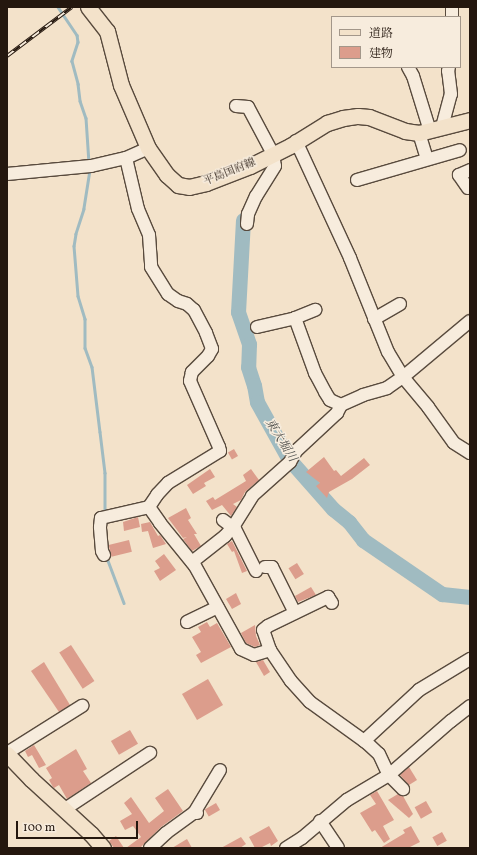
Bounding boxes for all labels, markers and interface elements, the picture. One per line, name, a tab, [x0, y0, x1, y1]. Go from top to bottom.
legend	[331, 16, 461, 68]
text: 道路	[369, 26, 393, 42]
text: 建物	[369, 46, 393, 62]
street label: 平島国府線	[202, 157, 258, 189]
water label: 東大堀川	[261, 417, 299, 465]
scale bar	[18, 813, 140, 839]
text: 100 m	[23, 820, 55, 836]

